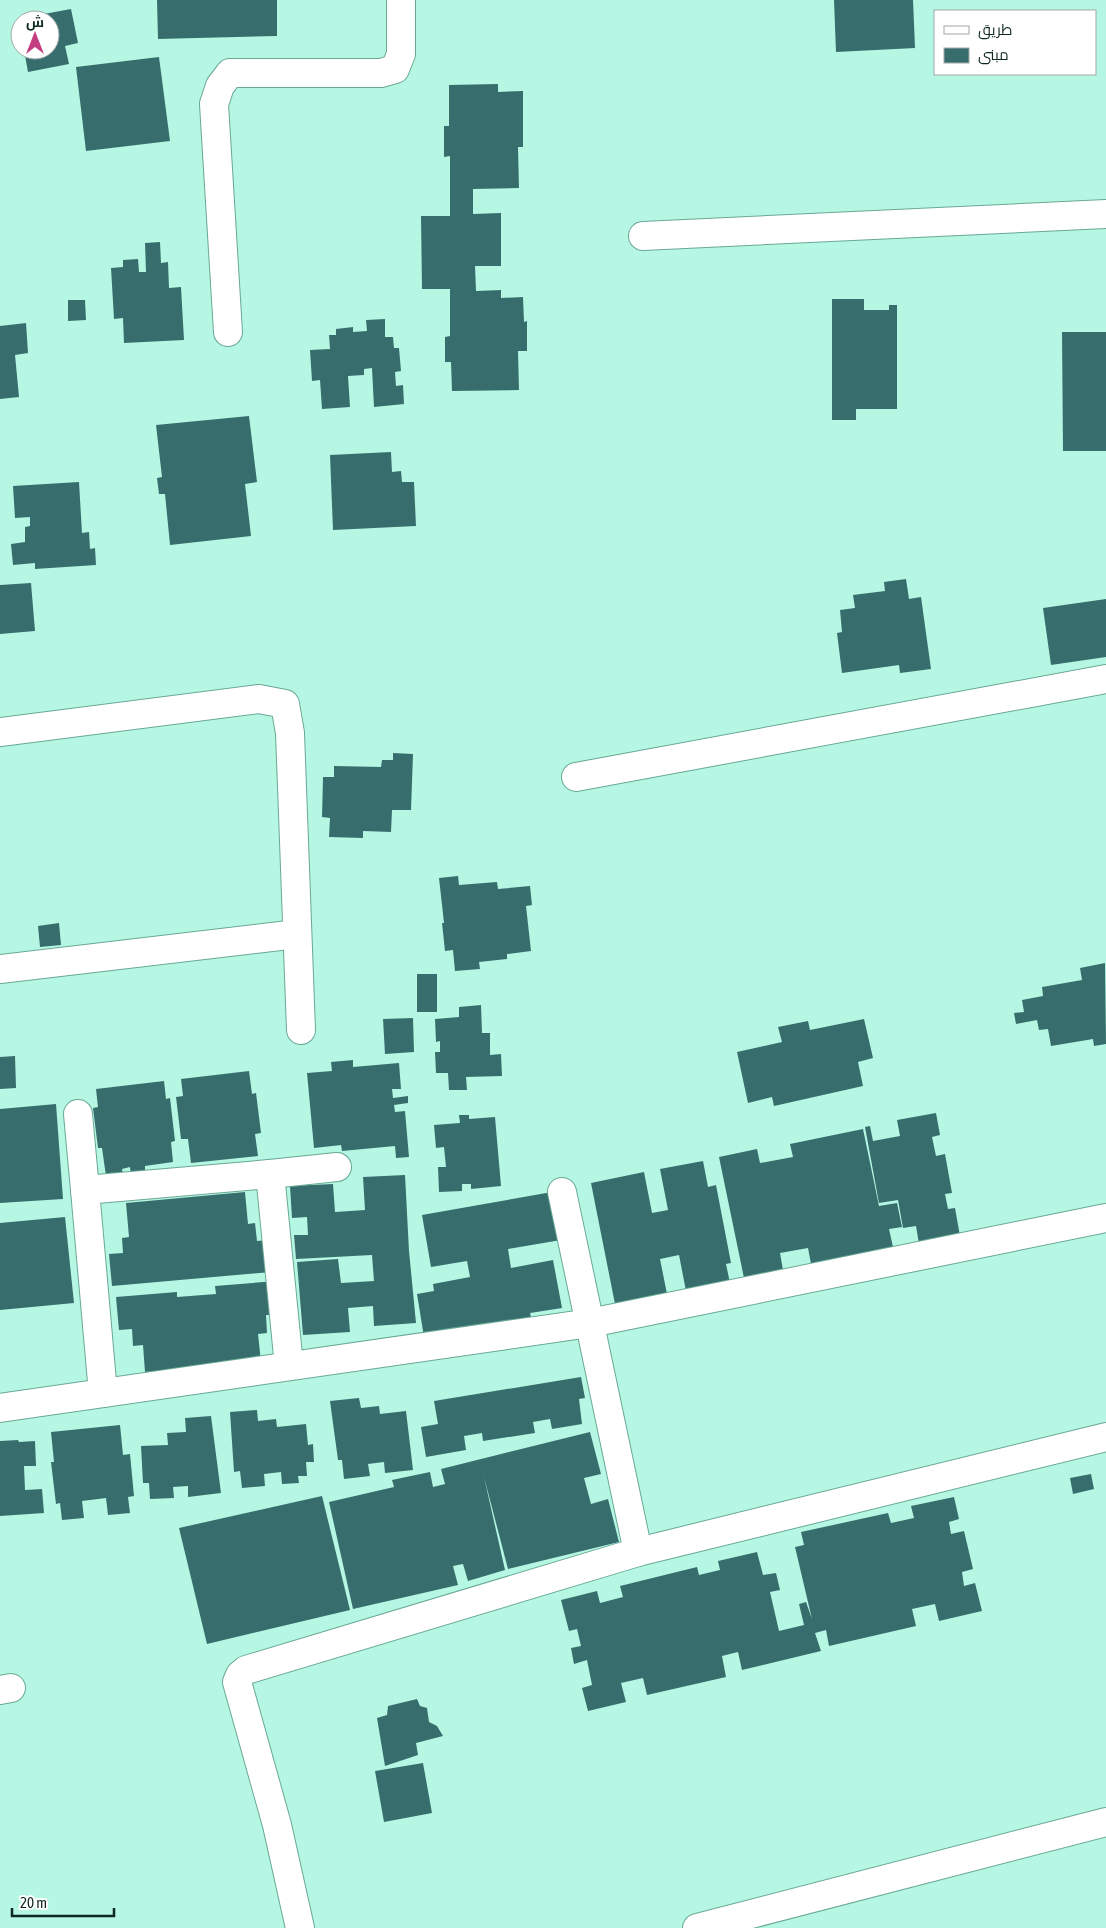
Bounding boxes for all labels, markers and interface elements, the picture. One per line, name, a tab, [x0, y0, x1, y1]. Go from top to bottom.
north arrow	[10, 10, 60, 60]
legend	[934, 10, 1096, 75]
text: ش	[26, 14, 44, 31]
text: طريق	[978, 21, 1012, 40]
text: مبنى	[978, 46, 1009, 65]
scale bar	[12, 1886, 115, 1918]
text: 20 m	[20, 1894, 47, 1911]

